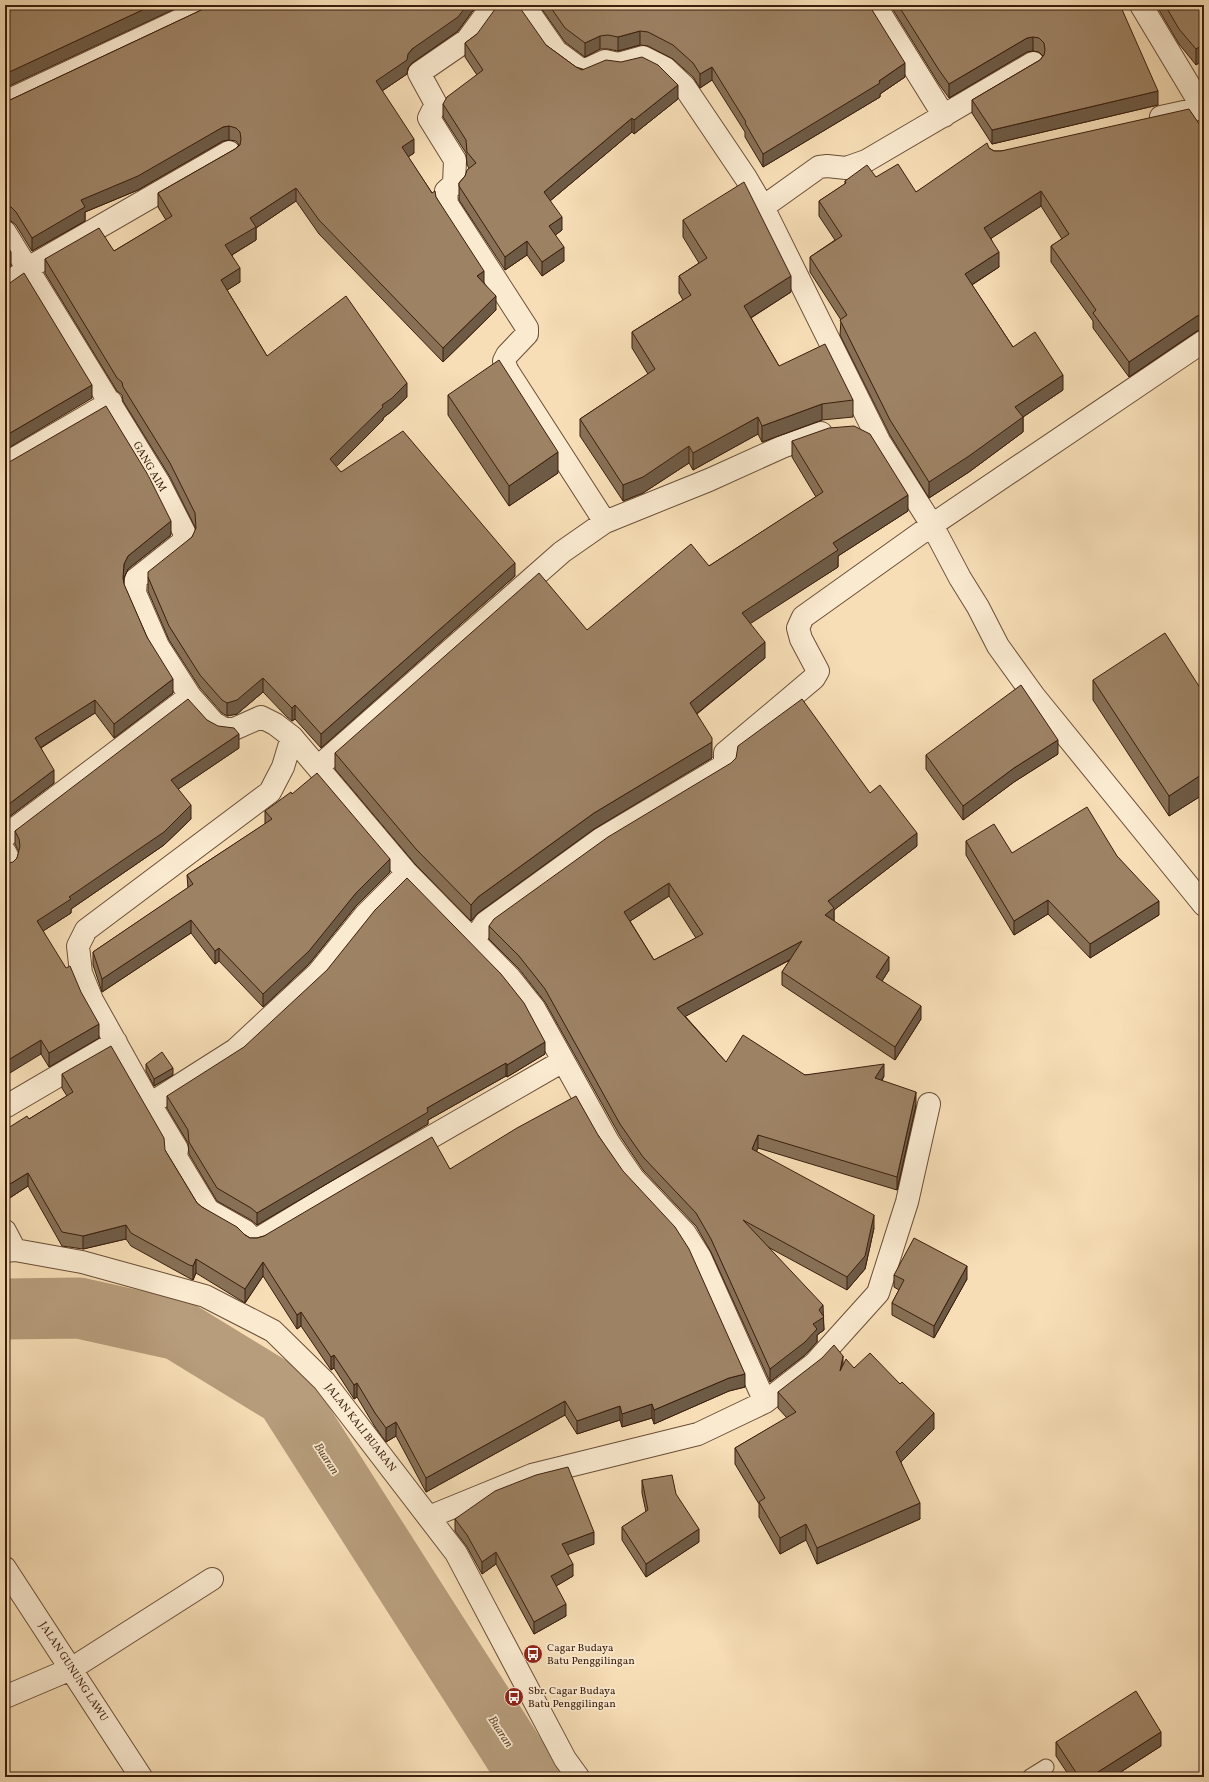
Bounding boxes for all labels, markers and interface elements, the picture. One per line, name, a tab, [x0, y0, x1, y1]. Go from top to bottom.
street label: GANG AIM	[129, 439, 169, 495]
street label: JALAN KALI BUARAN	[321, 1381, 399, 1475]
water label: Buaran	[310, 1440, 342, 1478]
street label: JALAN GUNUNG LAWU	[35, 1619, 111, 1725]
place label: Cagar Budaya Batu Penggilingan	[547, 1641, 635, 1669]
bus stop icon: Cagar Budaya Batu Penggilingan	[522, 1643, 544, 1665]
place label: Sbr. Cagar Budaya Batu Penggilingan	[528, 1684, 616, 1712]
bus stop icon: Sbr. Cagar Budaya Batu Penggilingan	[503, 1686, 525, 1708]
water label: Buaran	[484, 1713, 516, 1751]

